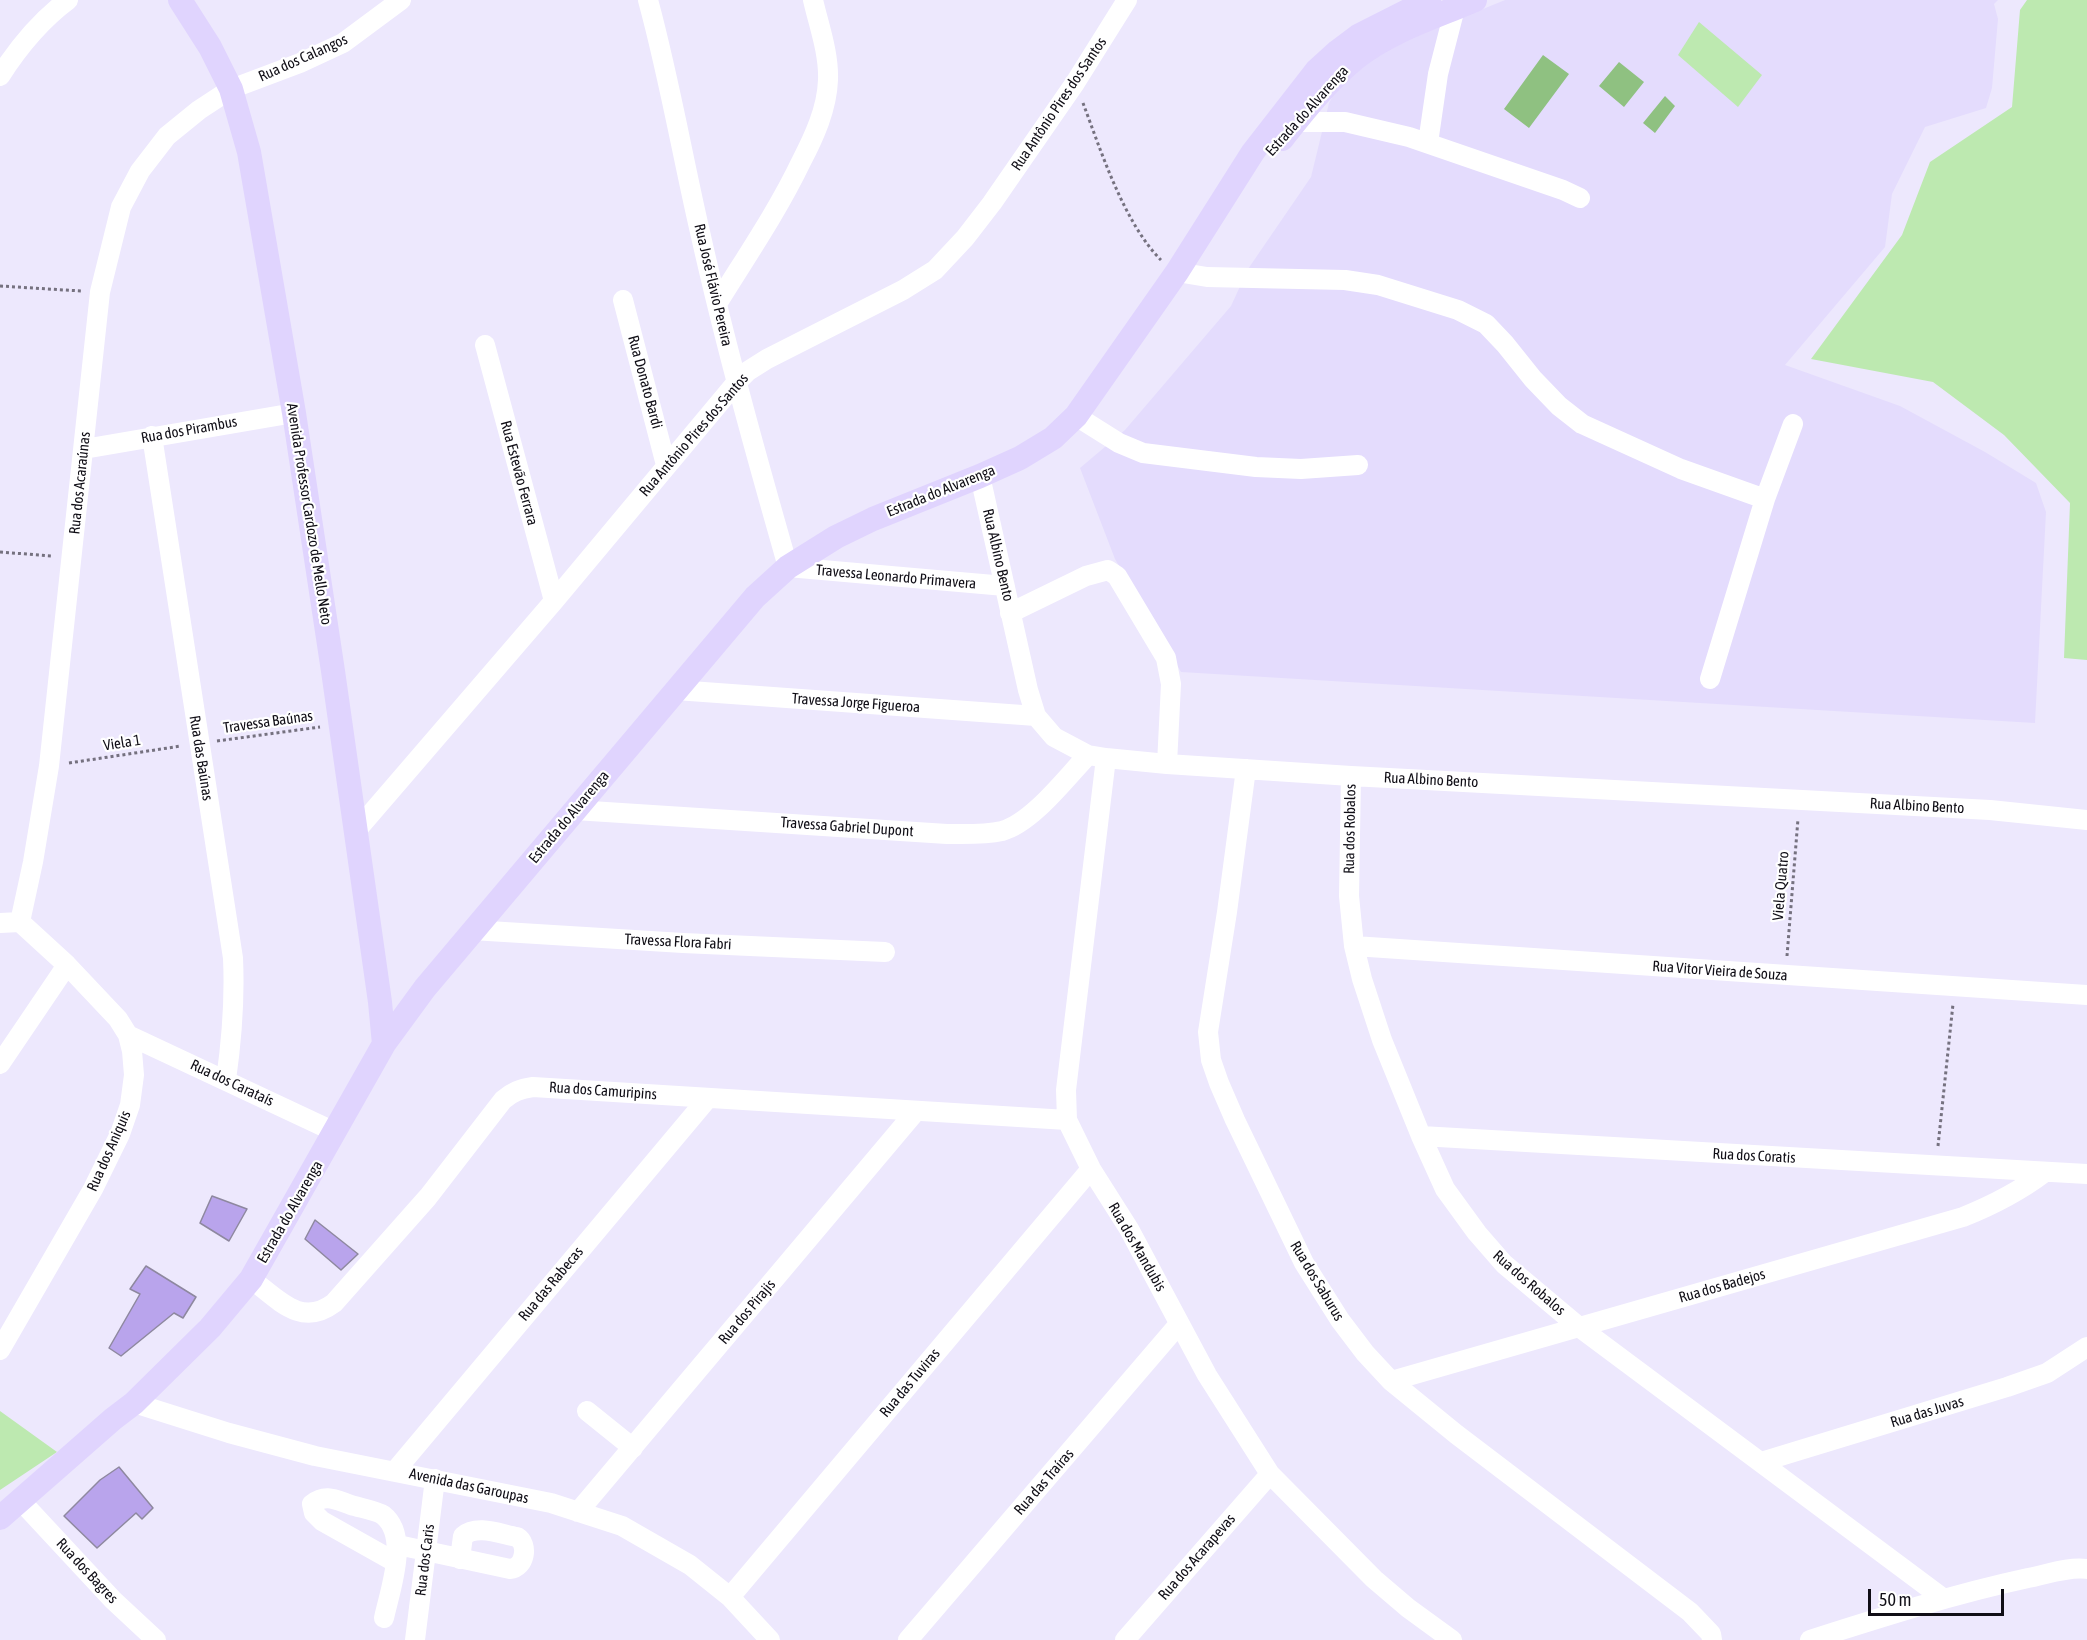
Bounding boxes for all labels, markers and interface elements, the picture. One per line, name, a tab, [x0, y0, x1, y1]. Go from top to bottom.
street label: Rua dos Calangos	[256, 30, 350, 86]
street label: Rua Antônio Pires dos Santos	[1008, 34, 1110, 174]
street label: Estrada do Alvarenga	[1262, 62, 1352, 160]
street label: Rua José Flávio Pereira	[690, 222, 736, 348]
street label: Rua Donato Bardi	[624, 333, 666, 431]
street label: Rua Antônio Pires dos Santos	[636, 370, 752, 500]
street label: Avenida Professor Cardozo de Mello Neto	[283, 402, 335, 626]
street label: Rua dos Pirambus	[140, 413, 238, 447]
street label: Rua Estevão Ferrara	[496, 419, 542, 527]
street label: Rua dos Acaraúnas	[66, 431, 94, 535]
street label: Estrada do Alvarenga	[884, 461, 998, 521]
street label: Rua Albino Bento	[979, 507, 1017, 603]
street label: Travessa Leonardo Primavera	[815, 561, 977, 593]
street label: Travessa Jorge Figueroa	[791, 690, 921, 716]
street label: Travessa Baúnas	[222, 707, 314, 737]
street label: Rua das Baúnas	[185, 714, 217, 802]
street label: Viela 1	[102, 731, 142, 755]
street label: Estrada do Alvarenga	[525, 767, 613, 867]
street label: Rua Albino Bento	[1383, 769, 1479, 791]
street label: Rua dos Robalos	[1340, 784, 1360, 874]
street label: Rua Albino Bento	[1869, 795, 1965, 817]
street label: Travessa Gabriel Dupont	[780, 813, 914, 841]
street label: Viela Quatro	[1769, 851, 1793, 921]
street label: Travessa Flora Fabri	[624, 930, 732, 954]
street label: Rua Vitor Vieira de Souza	[1652, 957, 1788, 985]
street label: Rua dos Carataís	[187, 1056, 277, 1110]
street label: Rua dos Camuripins	[548, 1078, 658, 1104]
street label: Rua dos Aniquis	[83, 1108, 135, 1194]
street label: Rua dos Coratis	[1712, 1145, 1796, 1167]
street label: Estrada do Alvarenga	[253, 1158, 327, 1266]
street label: Rua dos Mandubis	[1104, 1199, 1170, 1295]
street label: Rua dos Saburus	[1286, 1238, 1348, 1324]
street label: Rua das Rabecas	[515, 1243, 587, 1325]
street label: Rua dos Robalos	[1489, 1247, 1569, 1319]
street label: Rua dos Badejos	[1677, 1265, 1767, 1307]
street label: Rua dos Pirajis	[715, 1276, 779, 1348]
street label: Rua das Tuviras	[876, 1345, 944, 1421]
street label: Rua das Juvas	[1888, 1392, 1966, 1432]
street label: Rua das Traíras	[1010, 1445, 1078, 1519]
street label: Avenida das Garoupas	[408, 1465, 530, 1507]
street label: Rua dos Acarapevas	[1155, 1510, 1239, 1604]
street label: Rua dos Caris	[412, 1523, 438, 1597]
street label: Rua dos Bagres	[52, 1535, 122, 1607]
scale bar	[1871, 1577, 2008, 1615]
text: 50 m	[1879, 1589, 1911, 1610]

